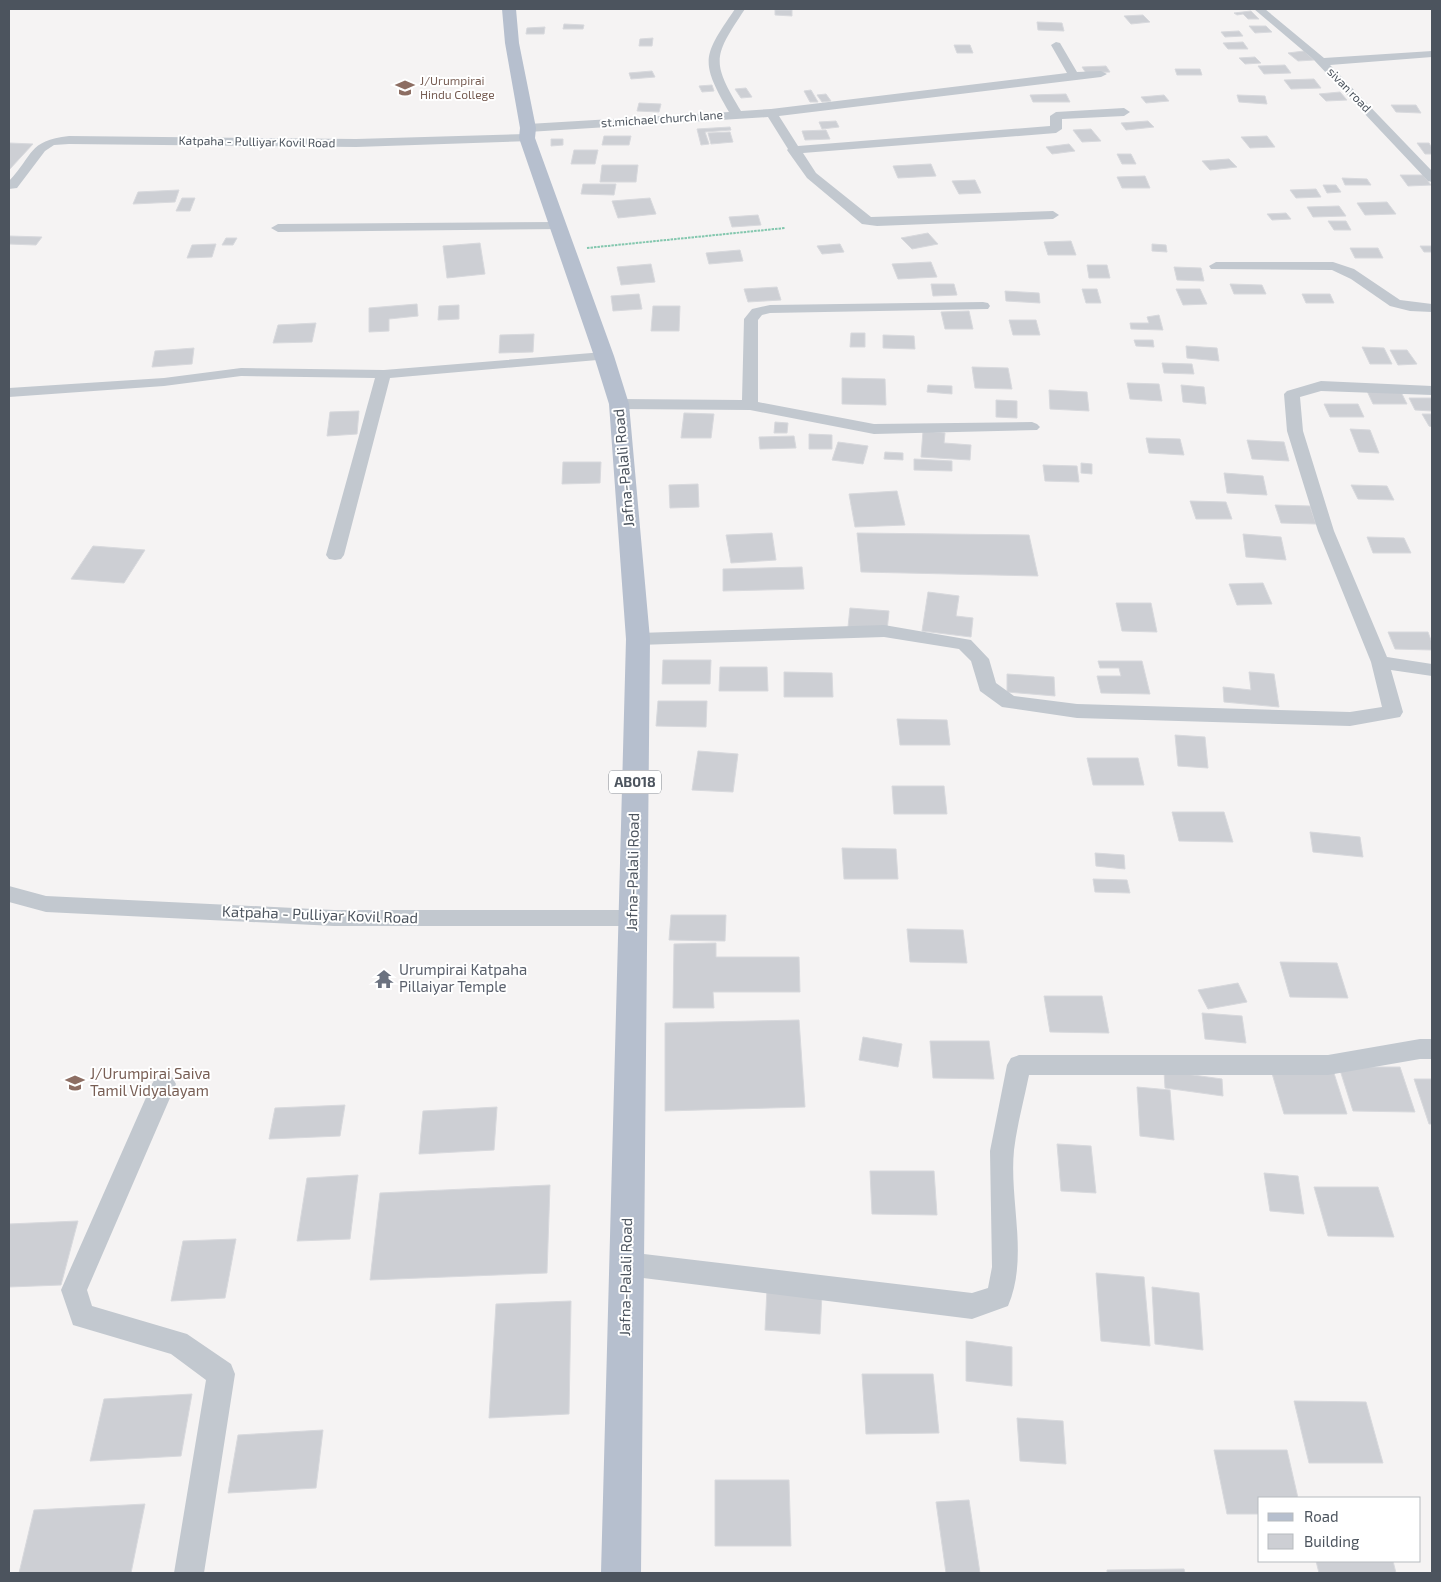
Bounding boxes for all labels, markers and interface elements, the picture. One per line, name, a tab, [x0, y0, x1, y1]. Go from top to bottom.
street label: sivan road	[1325, 64, 1374, 115]
place label: J/Urumpirai Hindu College	[420, 73, 495, 101]
school or university icon: J/Urumpirai Hindu College	[394, 77, 416, 99]
street label: st.michael church lane	[601, 107, 723, 129]
street label: Katpaha - Pulliyar Kovil Road	[178, 133, 336, 149]
street label: Jafna-Palali Road	[609, 408, 637, 528]
road number: AB018	[609, 770, 661, 794]
street label: Jafna-Palali Road	[622, 813, 642, 931]
street label: Katpaha - Pulliyar Kovil Road	[222, 902, 418, 926]
place label: Urumpirai Katpaha Pillaiyar Temple	[399, 960, 527, 995]
temple icon: Urumpirai Katpaha Pillaiyar Temple	[373, 968, 395, 990]
place label: J/Urumpirai Saiva Tamil Vidyalayam	[90, 1064, 211, 1099]
school or university icon: J/Urumpirai Saiva Tamil Vidyalayam	[64, 1072, 86, 1094]
street label: Jafna-Palali Road	[615, 1218, 635, 1336]
legend	[1258, 1497, 1421, 1562]
text: Road	[1304, 1507, 1339, 1525]
text: Building	[1304, 1532, 1360, 1550]

